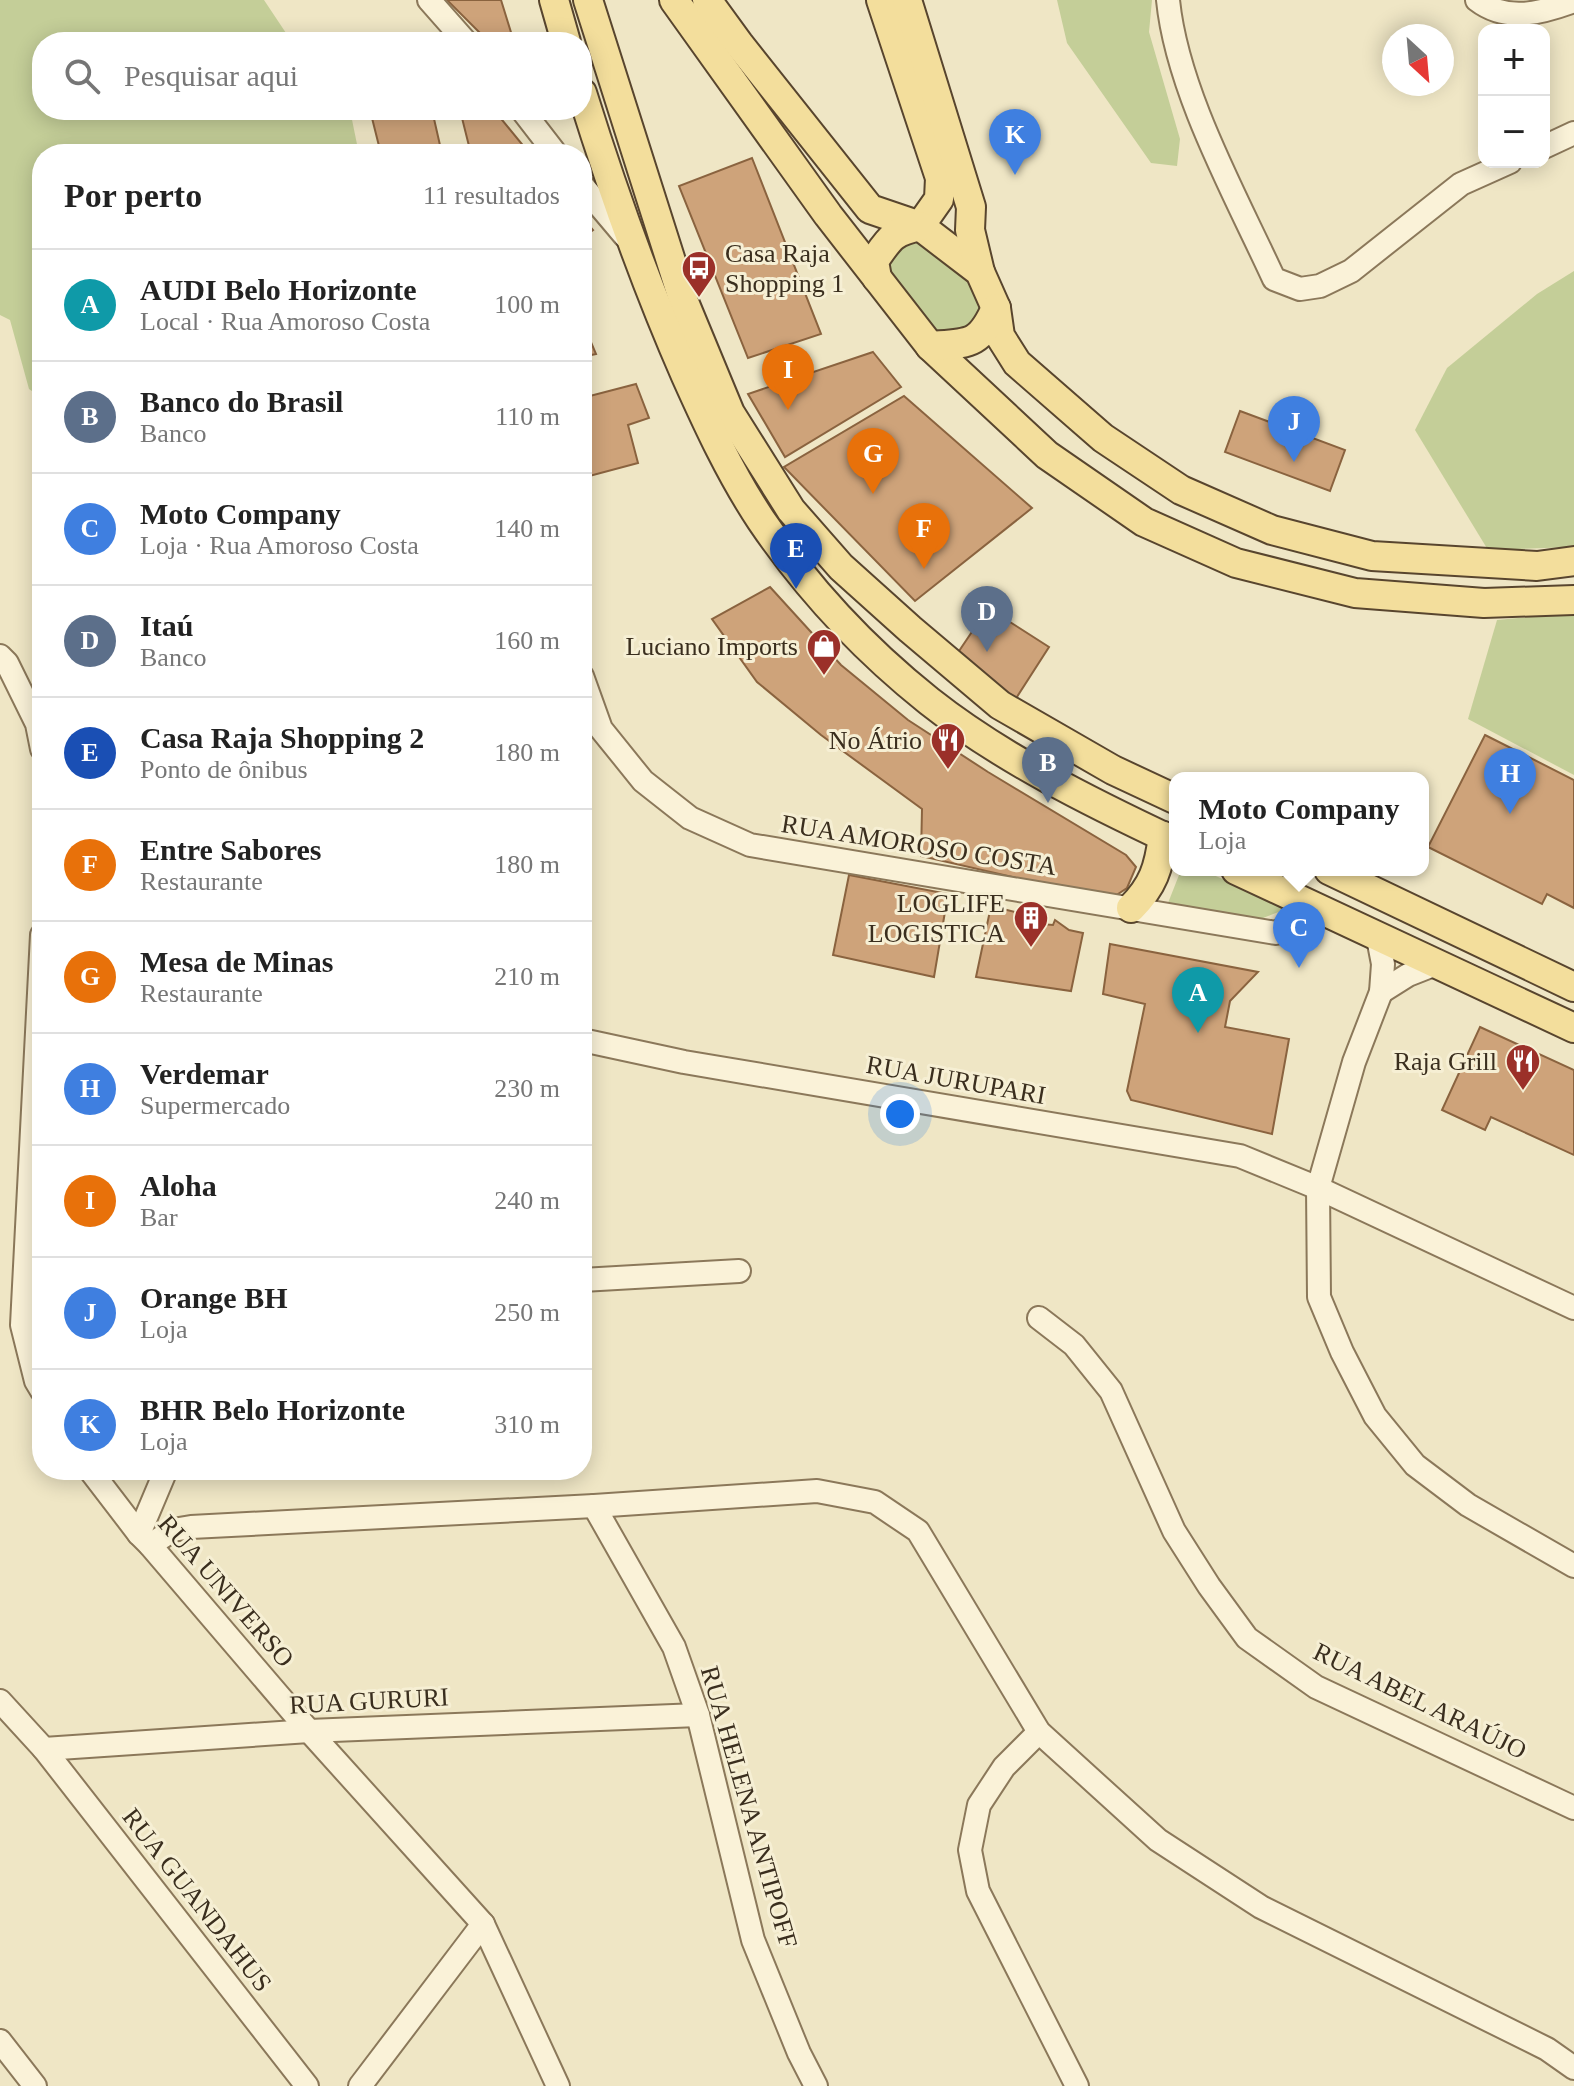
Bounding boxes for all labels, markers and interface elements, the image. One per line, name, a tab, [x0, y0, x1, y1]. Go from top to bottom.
north arrow	[1382, 24, 1454, 96]
map controls	[1478, 24, 1550, 168]
button: +	[1478, 24, 1550, 96]
search box	[32, 32, 592, 120]
icon: search	[60, 54, 104, 98]
text: Pesquisar aqui	[124, 59, 298, 92]
button: −	[1478, 96, 1550, 168]
pin: K	[989, 109, 1041, 175]
text: Por perto	[64, 177, 202, 214]
text: 11 resultados	[423, 181, 560, 210]
place label: Casa Raja Shopping 1	[725, 239, 844, 298]
bus stop icon: Casa Raja Shopping 1	[680, 249, 718, 299]
text: AUDI Belo Horizonte	[140, 273, 417, 306]
text: A	[81, 290, 99, 319]
text: 100 m	[494, 290, 560, 319]
text: Local · Rua Amoroso Costa	[140, 307, 430, 336]
pin: I	[762, 344, 814, 410]
text: Banco do Brasil	[140, 385, 343, 418]
pin: J	[1268, 396, 1320, 462]
text: B	[81, 402, 99, 431]
text: 110 m	[495, 402, 560, 431]
text: Banco	[140, 419, 206, 448]
pin: G	[847, 428, 899, 494]
text: Moto Company	[140, 497, 341, 530]
pin: F	[898, 503, 950, 569]
text: C	[81, 514, 99, 543]
text: 140 m	[494, 514, 560, 543]
pin: E	[770, 523, 822, 589]
text: Loja · Rua Amoroso Costa	[140, 531, 419, 560]
pin: D	[961, 586, 1013, 652]
text: Itaú	[140, 609, 193, 642]
text: D	[81, 626, 99, 655]
text: 160 m	[494, 626, 560, 655]
shop icon: Luciano Imports	[805, 627, 843, 677]
place label: Luciano Imports	[625, 632, 798, 661]
text: Banco	[140, 643, 206, 672]
text: Casa Raja Shopping 2	[140, 721, 424, 754]
restaurant icon: No Átrio	[929, 721, 967, 771]
place label: No Átrio	[829, 726, 922, 755]
pin: B	[1022, 737, 1074, 803]
text: E	[81, 738, 99, 767]
text: 180 m	[494, 738, 560, 767]
pin: H	[1484, 748, 1536, 814]
text: Ponto de ônibus	[140, 755, 308, 784]
popup	[1169, 772, 1429, 876]
text: Moto Company	[1199, 792, 1399, 825]
street label: RUA AMOROSO COSTA	[779, 809, 1059, 881]
text: Loja	[1199, 826, 1246, 855]
text: Entre Sabores	[140, 833, 321, 866]
text: F	[82, 850, 98, 879]
text: 180 m	[494, 850, 560, 879]
text: Restaurante	[140, 867, 263, 896]
place label: LOGLIFE LOGISTICA	[868, 889, 1005, 948]
building icon: LOGLIFE LOGISTICA	[1012, 899, 1050, 949]
pin: C	[1273, 902, 1325, 968]
text: Mesa de Minas	[140, 945, 333, 978]
text: G	[80, 962, 100, 991]
text: 210 m	[494, 962, 560, 991]
pin: A	[1172, 967, 1224, 1033]
text: Restaurante	[140, 979, 263, 1008]
restaurant icon: Raja Grill	[1504, 1042, 1542, 1092]
place label: Raja Grill	[1394, 1047, 1497, 1076]
street label: RUA JURUPARI	[864, 1050, 1048, 1110]
text: Verdemar	[140, 1057, 269, 1090]
text: H	[80, 1074, 100, 1103]
text: 230 m	[494, 1074, 560, 1103]
text: Supermercado	[140, 1091, 290, 1120]
your location	[880, 1094, 920, 1134]
text: Aloha	[140, 1169, 217, 1202]
text: I	[85, 1186, 95, 1215]
text: 240 m	[494, 1186, 560, 1215]
text: Bar	[140, 1203, 178, 1232]
text: Orange BH	[140, 1281, 288, 1314]
text: J	[84, 1298, 97, 1327]
text: 250 m	[494, 1298, 560, 1327]
text: Loja	[140, 1315, 188, 1344]
text: BHR Belo Horizonte	[140, 1393, 405, 1426]
text: K	[80, 1410, 100, 1439]
text: 310 m	[494, 1410, 560, 1439]
text: Loja	[140, 1427, 188, 1456]
street label: RUA UNIVERSO	[152, 1509, 300, 1673]
street label: RUA ABEL ARAÚJO	[1309, 1637, 1531, 1765]
street label: RUA HELENA ANTIPOFF	[695, 1663, 803, 1951]
street label: RUA GURURI	[289, 1682, 449, 1720]
street label: RUA GUANDAHUS	[116, 1803, 278, 1997]

